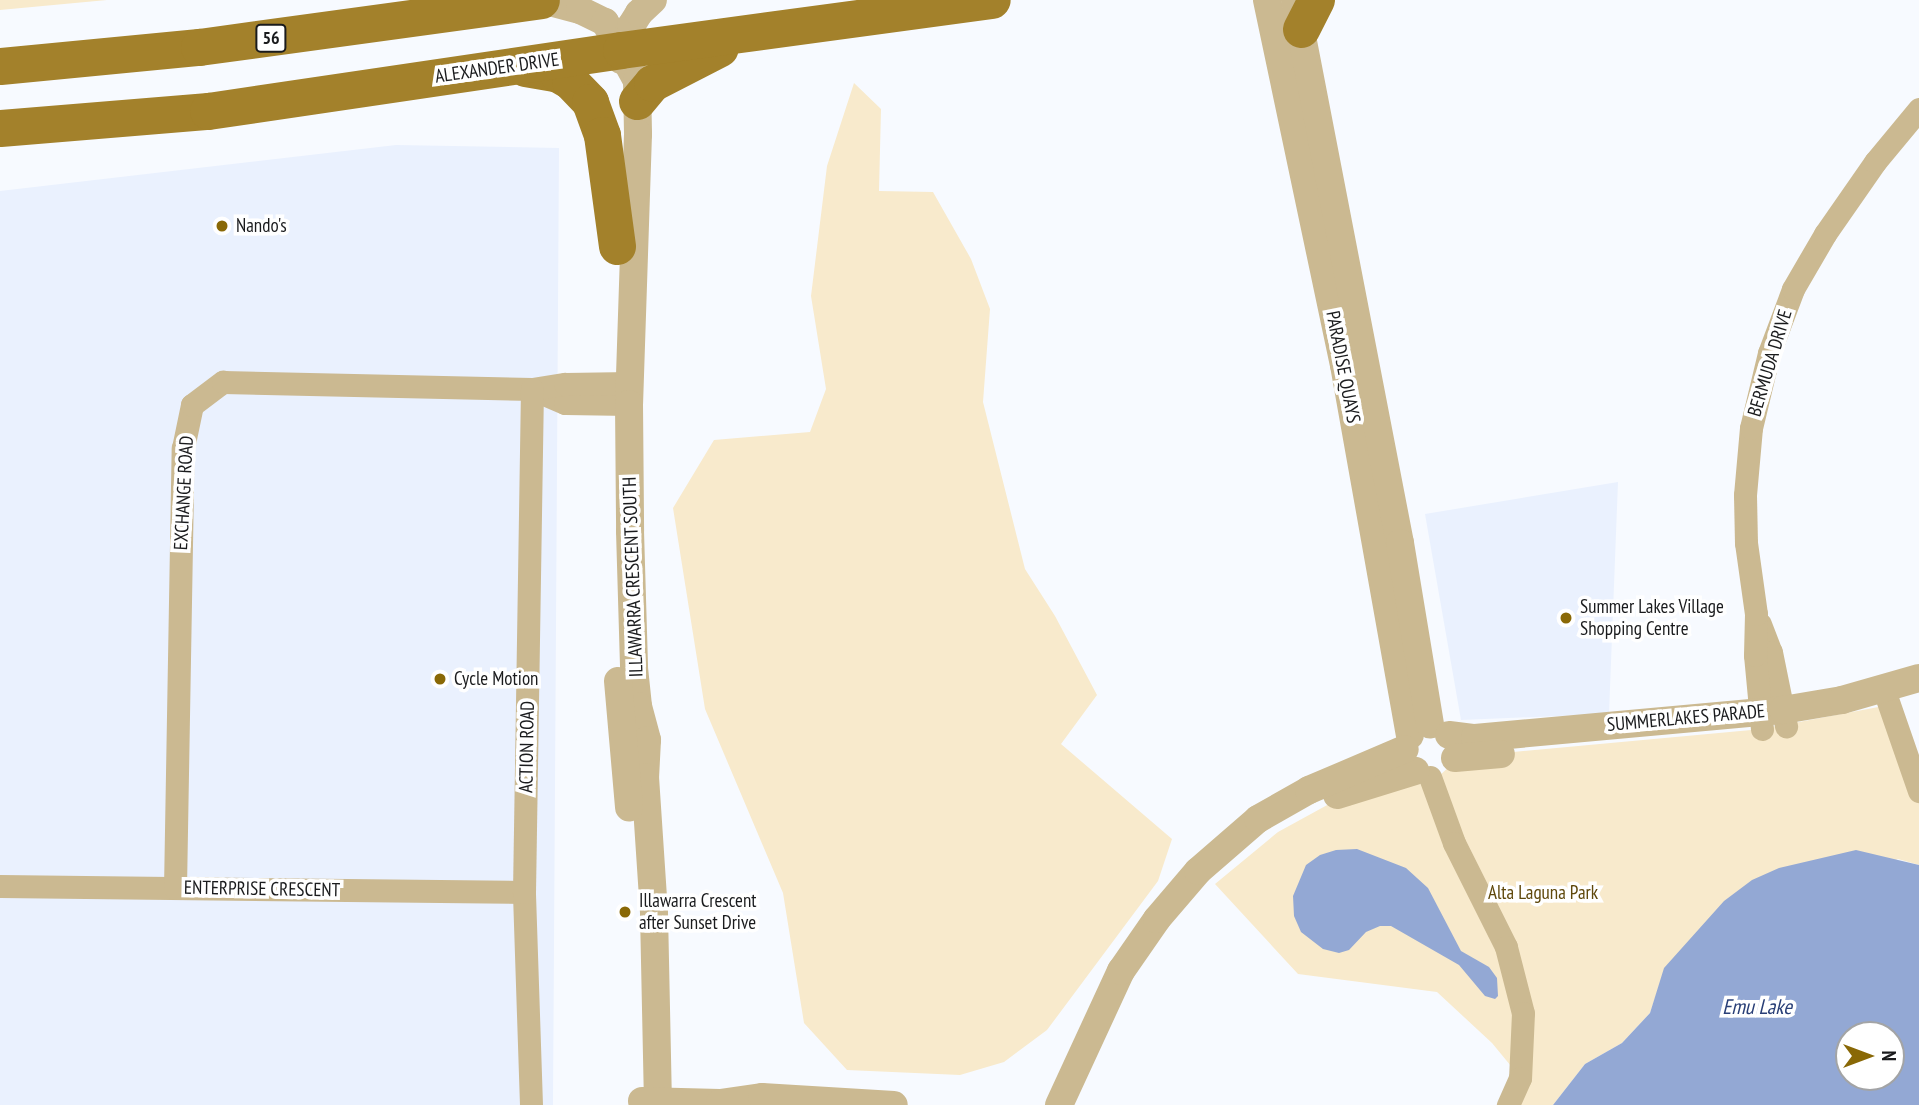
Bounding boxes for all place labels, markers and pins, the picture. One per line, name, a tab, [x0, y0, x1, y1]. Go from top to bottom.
place label: Nando's	[236, 215, 287, 237]
marker: Nando's	[214, 218, 230, 234]
place label: Summer Lakes Village Shopping Centre	[1580, 596, 1724, 640]
marker: Summer Lakes Village Shopping Centre	[1558, 610, 1574, 626]
place label: Cycle Motion	[454, 668, 538, 690]
marker: Cycle Motion	[432, 671, 448, 687]
place label: Illawarra Crescent after Sunset Drive	[639, 890, 757, 934]
marker: Illawarra Crescent after Sunset Drive	[617, 904, 633, 920]

